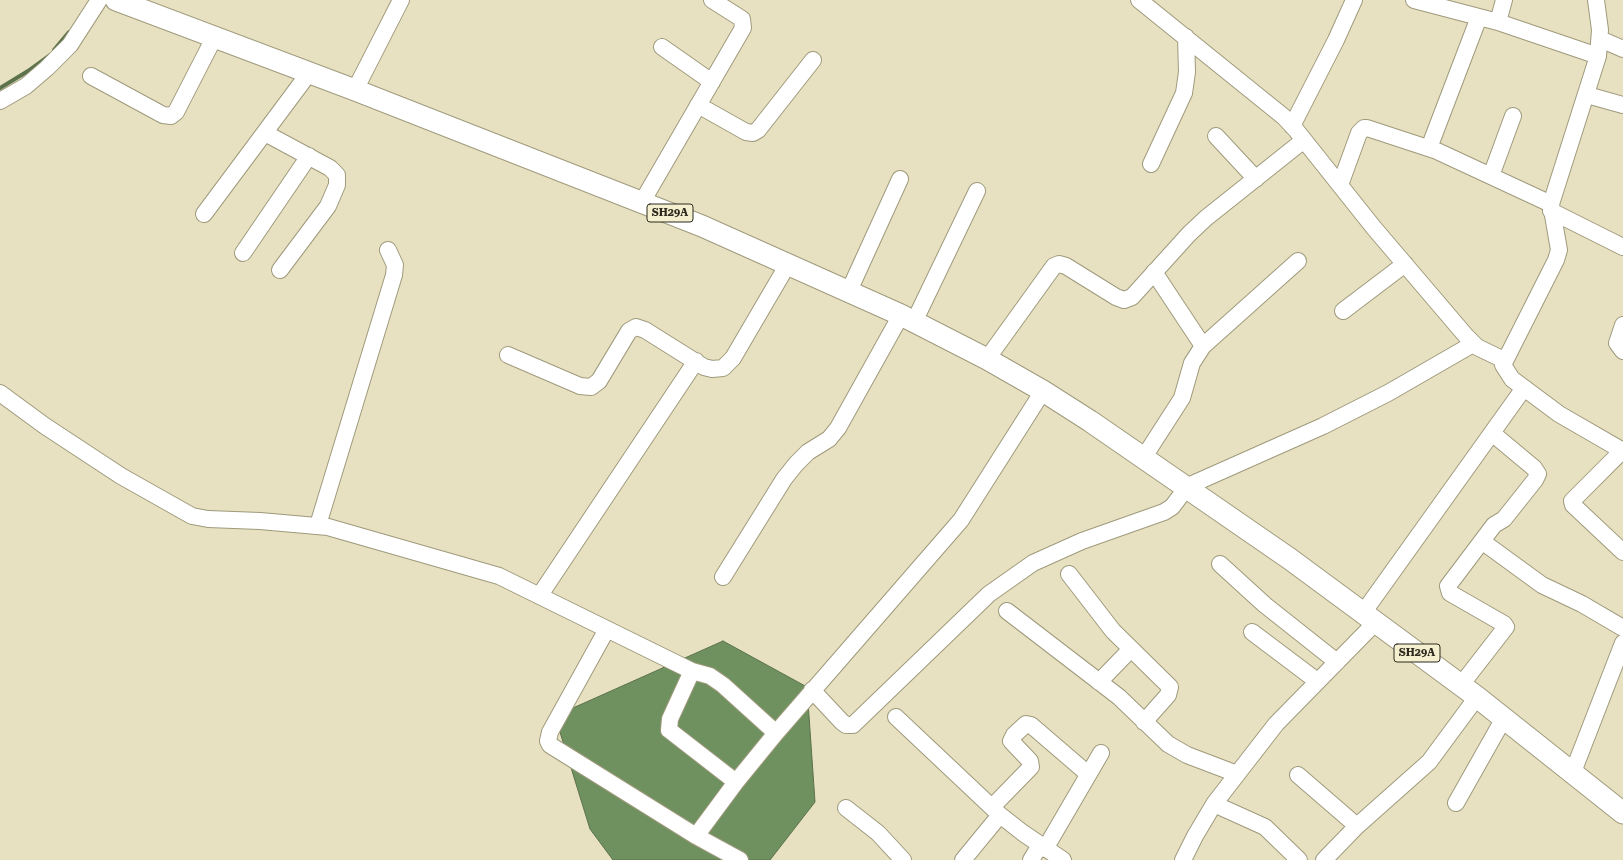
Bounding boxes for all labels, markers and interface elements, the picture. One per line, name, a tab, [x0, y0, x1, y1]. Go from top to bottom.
road number: SH29A	[647, 204, 693, 222]
road number: SH29A	[1394, 644, 1440, 662]

